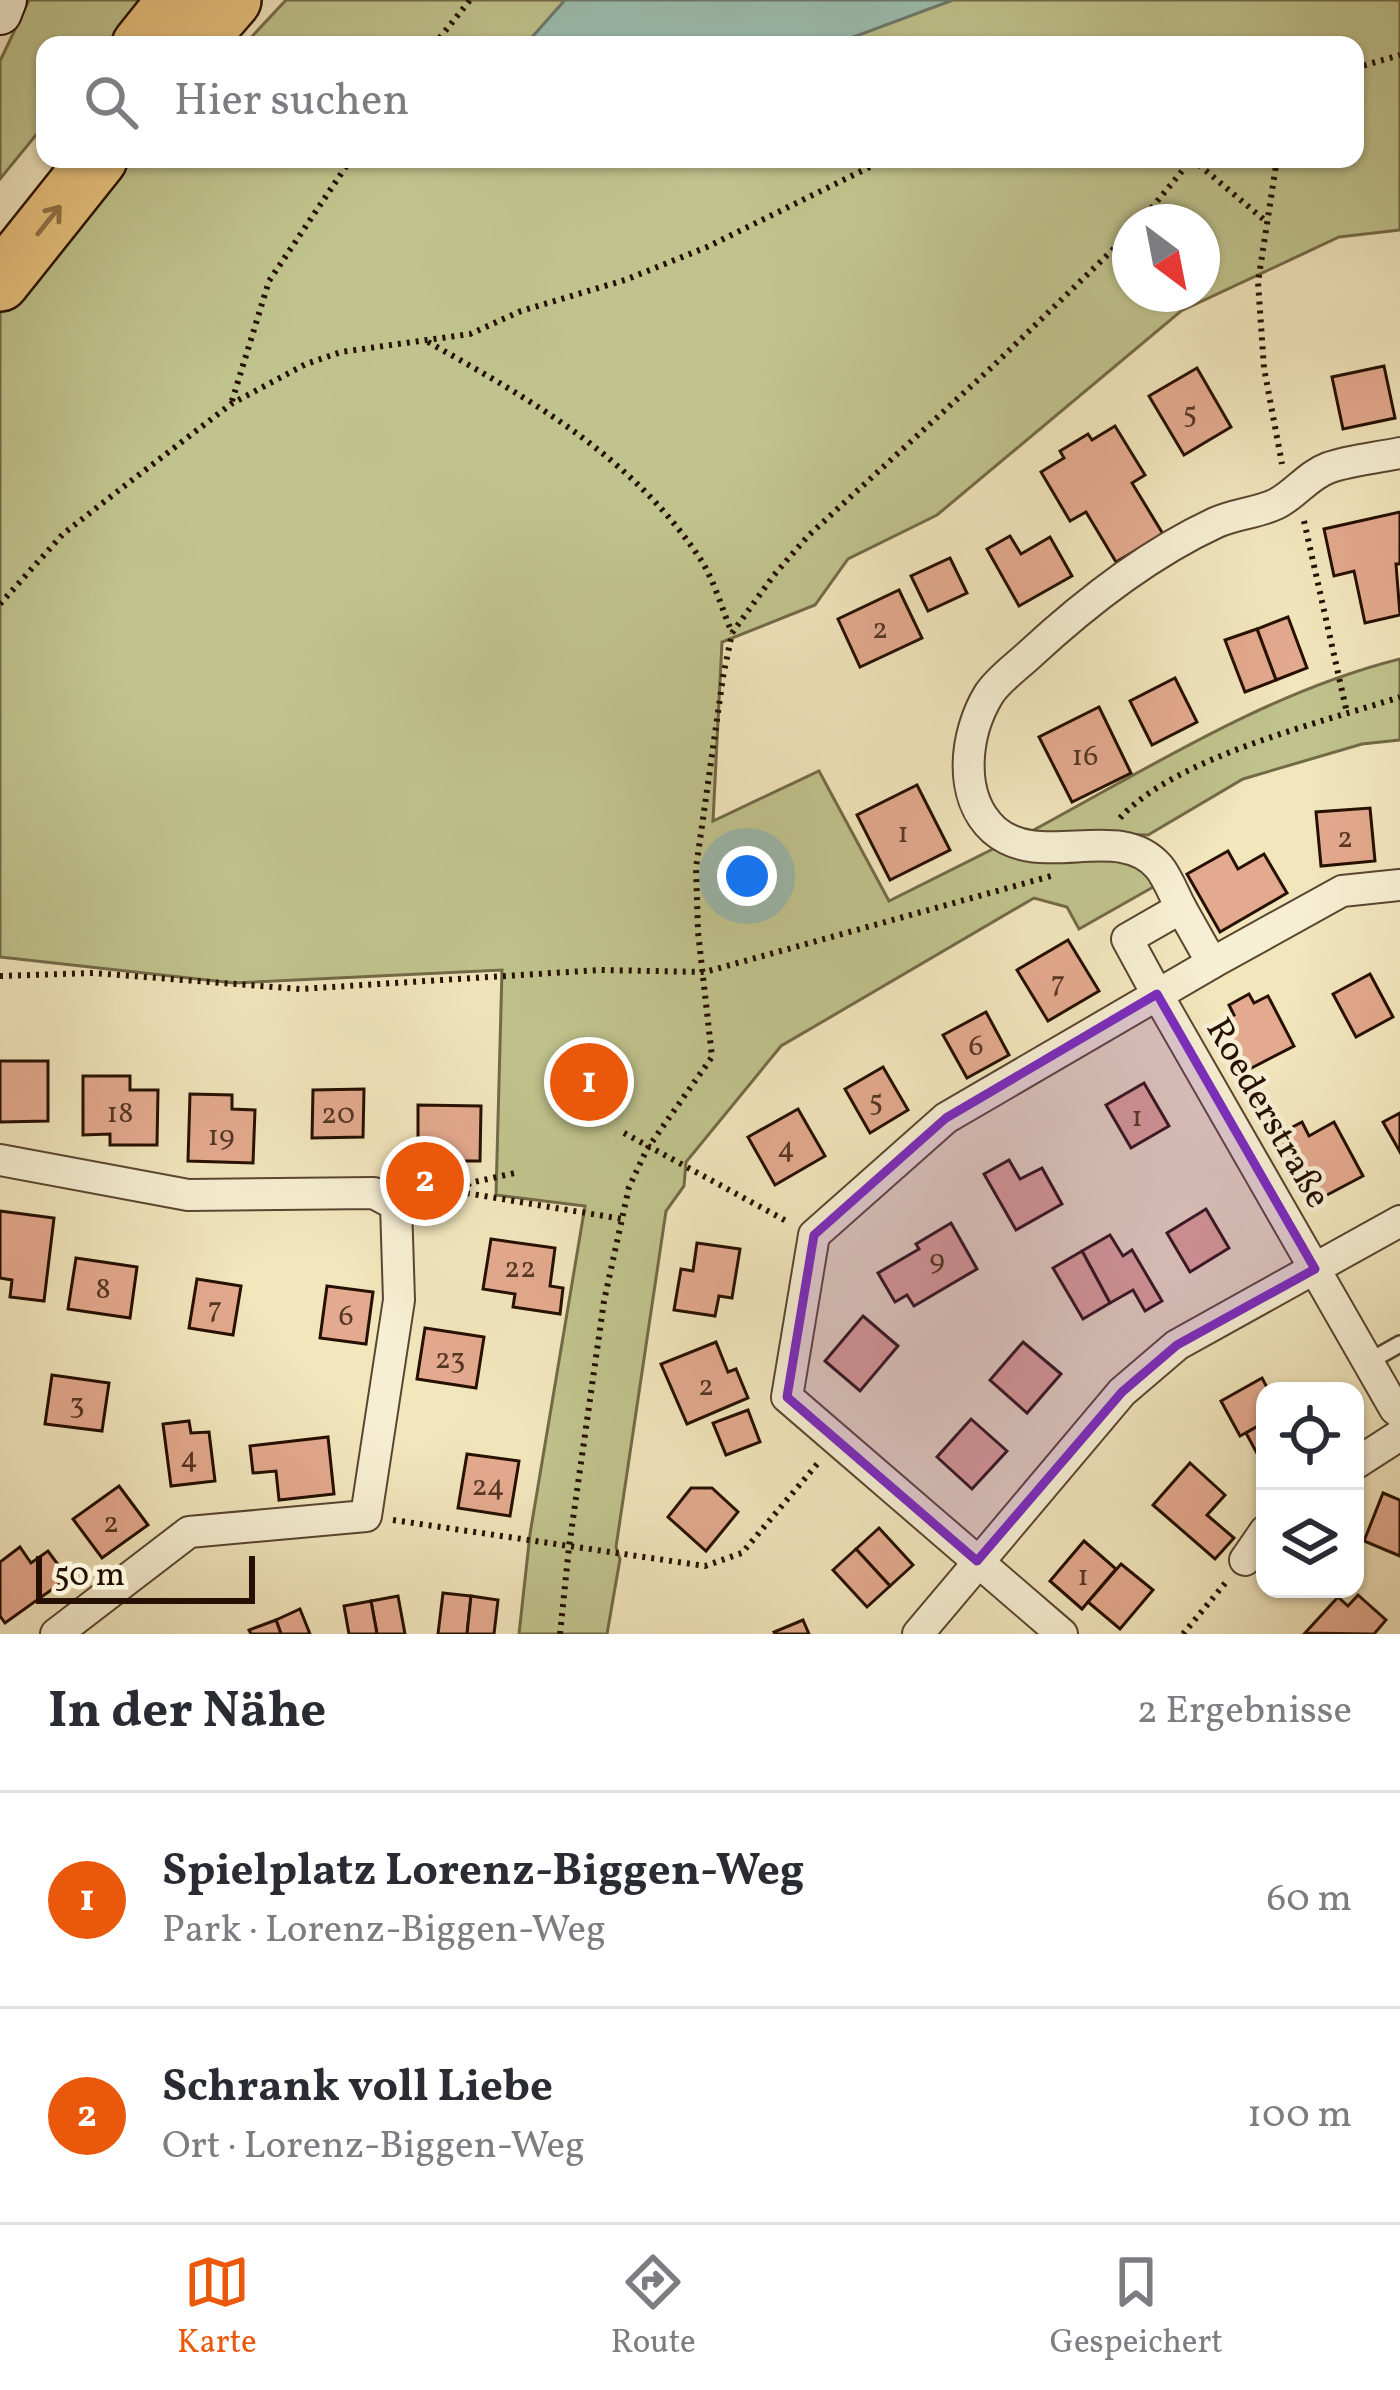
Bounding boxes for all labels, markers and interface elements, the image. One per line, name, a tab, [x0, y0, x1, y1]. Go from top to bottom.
search box	[36, 36, 1364, 168]
icon: search	[78, 69, 144, 135]
text: Hier suchen	[174, 71, 409, 134]
north arrow	[1112, 204, 1220, 312]
one-way arrow	[34, 205, 62, 236]
house number: 5	[1183, 393, 1197, 435]
house number: 2	[872, 609, 888, 651]
house number: 16	[1072, 736, 1098, 778]
house number: 1	[897, 813, 909, 855]
house number: 2	[1337, 818, 1353, 860]
your location	[717, 846, 777, 906]
house number: 7	[1051, 962, 1065, 1004]
street label: Roederstraße	[1192, 1010, 1341, 1218]
house number: 6	[968, 1026, 984, 1068]
pin: 1	[550, 1037, 628, 1127]
house number: 5	[869, 1081, 883, 1123]
house number: 18	[107, 1093, 133, 1135]
house number: 20	[321, 1094, 355, 1136]
house number: 1	[1131, 1097, 1143, 1139]
house number: 19	[207, 1116, 235, 1158]
house number: 4	[777, 1128, 795, 1170]
pin: 2	[386, 1136, 464, 1226]
house number: 9	[929, 1240, 945, 1282]
house number: 22	[504, 1248, 536, 1290]
house number: 8	[95, 1269, 111, 1311]
house number: 7	[208, 1288, 222, 1330]
house number: 6	[338, 1296, 354, 1338]
house number: 23	[435, 1339, 465, 1381]
house number: 2	[698, 1366, 714, 1408]
map controls	[1256, 1382, 1364, 1598]
button: locate	[1256, 1382, 1364, 1490]
house number: 3	[69, 1384, 85, 1426]
house number: 4	[180, 1438, 198, 1480]
house number: 24	[471, 1466, 505, 1508]
button: layers	[1256, 1490, 1364, 1598]
house number: 2	[103, 1503, 119, 1545]
scale bar	[36, 1550, 255, 1603]
text: 50 m	[54, 1554, 125, 1600]
house number: 1	[1077, 1556, 1089, 1598]
text: In der Nähe	[48, 1677, 326, 1748]
text: 2 Ergebnisse	[1137, 1685, 1352, 1739]
text: Spielplatz Lorenz-Biggen-Weg	[162, 1841, 805, 1904]
text: 1	[79, 1873, 95, 1927]
text: 60 m	[1267, 1873, 1352, 1927]
text: Park · Lorenz-Biggen-Weg	[162, 1904, 606, 1958]
text: Schrank voll Liebe	[162, 2057, 553, 2120]
text: 2	[77, 2089, 97, 2143]
text: 100 m	[1247, 2089, 1352, 2143]
text: Ort · Lorenz-Biggen-Weg	[162, 2120, 585, 2174]
tab: Karte	[177, 2249, 257, 2367]
tab: Route	[611, 2249, 696, 2367]
tab: Gespeichert	[1050, 2249, 1223, 2367]

